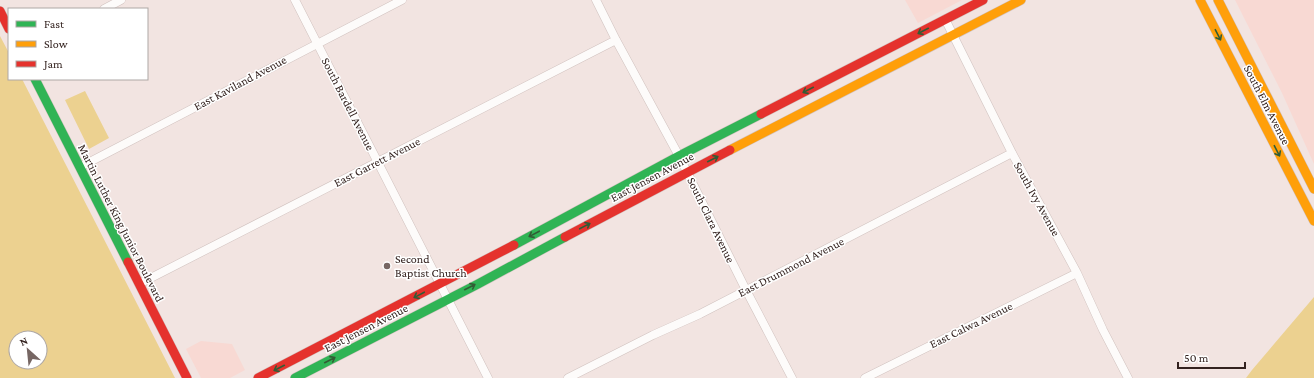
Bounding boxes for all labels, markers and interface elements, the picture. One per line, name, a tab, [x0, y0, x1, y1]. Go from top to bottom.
legend	[8, 8, 148, 80]
text: Fast	[44, 17, 65, 31]
one-way arrow	[918, 27, 930, 35]
one-way arrow	[1215, 29, 1222, 41]
text: Slow	[44, 37, 68, 51]
street label: East Kaviland Avenue	[191, 53, 289, 113]
street label: South Bardell Avenue	[319, 55, 377, 153]
text: Jam	[43, 57, 63, 71]
street label: South Elm Avenue	[1241, 63, 1293, 147]
one-way arrow	[802, 87, 814, 94]
street label: East Garrett Avenue	[331, 134, 423, 190]
street label: Martin Luther King Junior Boulevard	[75, 142, 167, 305]
one-way arrow	[1274, 144, 1281, 156]
street label: East Jensen Avenue	[608, 149, 696, 205]
one-way arrow	[706, 155, 718, 162]
street label: South Ivy Avenue	[1011, 159, 1063, 239]
street label: South Clara Avenue	[684, 175, 738, 265]
one-way arrow	[579, 222, 591, 229]
one-way arrow	[528, 231, 540, 238]
street label: East Drummond Avenue	[736, 234, 846, 300]
place label: Second Baptist Church	[395, 252, 467, 280]
marker: Second Baptist Church	[382, 261, 392, 271]
one-way arrow	[464, 283, 476, 291]
one-way arrow	[413, 292, 425, 299]
street label: East Calwa Avenue	[927, 299, 1015, 351]
street label: East Jensen Avenue	[322, 301, 410, 355]
north arrow	[8, 330, 48, 370]
text: N	[17, 334, 30, 348]
scale bar	[1178, 344, 1245, 370]
text: 50 m	[1184, 351, 1209, 365]
one-way arrow	[324, 356, 336, 363]
one-way arrow	[273, 364, 285, 372]

